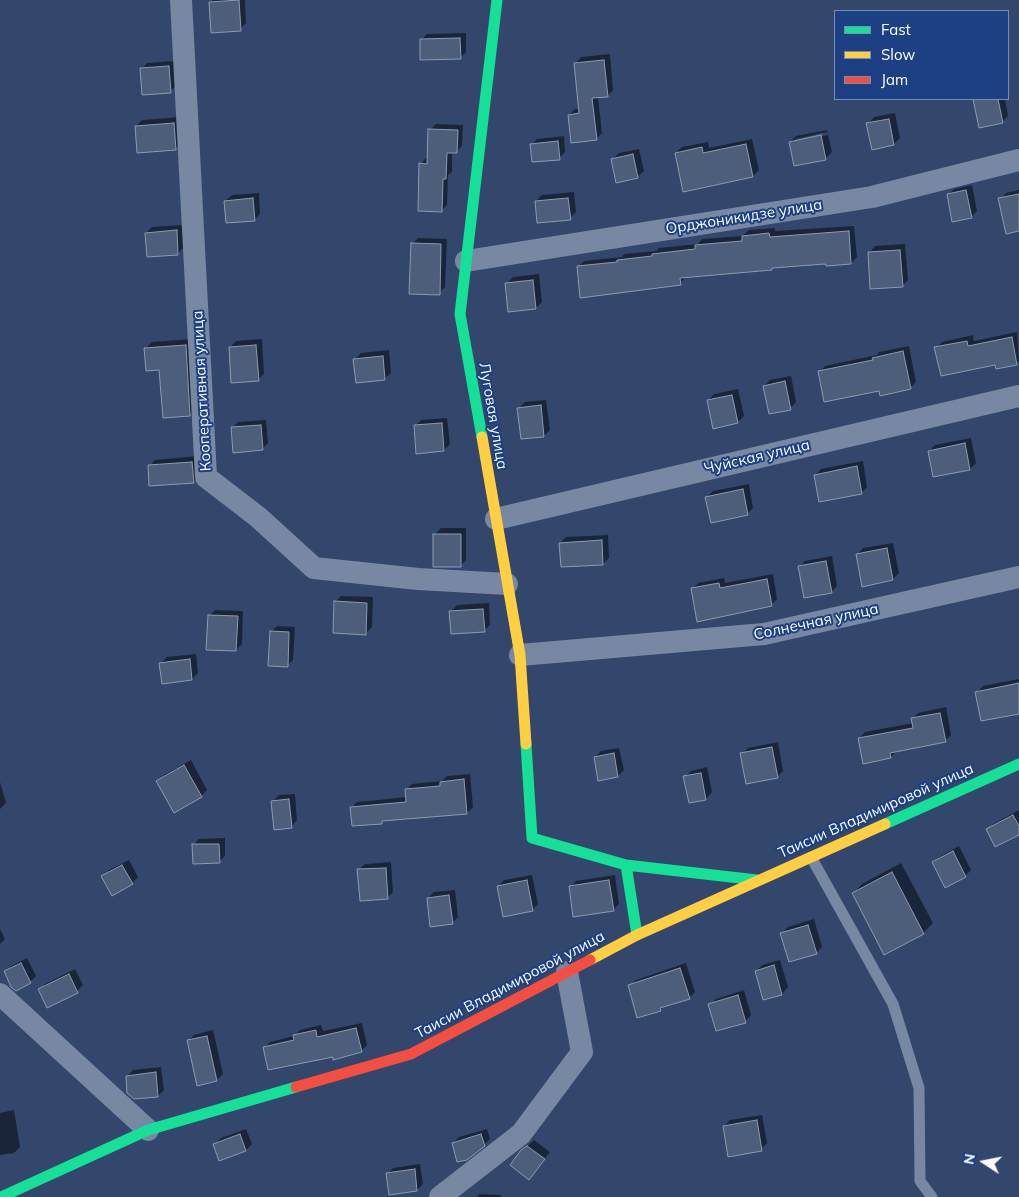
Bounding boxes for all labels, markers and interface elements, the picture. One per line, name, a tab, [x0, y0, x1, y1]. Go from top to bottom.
legend	[834, 10, 1009, 100]
text: Fast	[881, 20, 911, 39]
text: Slow	[881, 45, 915, 64]
text: Jam	[881, 70, 908, 89]
street label: Орджоникидзе улица	[664, 196, 824, 238]
street label: Кооперативная улица	[189, 310, 215, 472]
street label: Луговая улица	[475, 361, 511, 471]
street label: Чуйская улица	[702, 436, 812, 478]
street label: Солнечная улица	[752, 600, 880, 644]
street label: Таисии Владимировой улица	[775, 760, 977, 862]
street label: Таисии Владимировой улица	[412, 927, 608, 1043]
north arrow	[959, 1137, 1009, 1187]
text: N	[959, 1152, 979, 1166]

